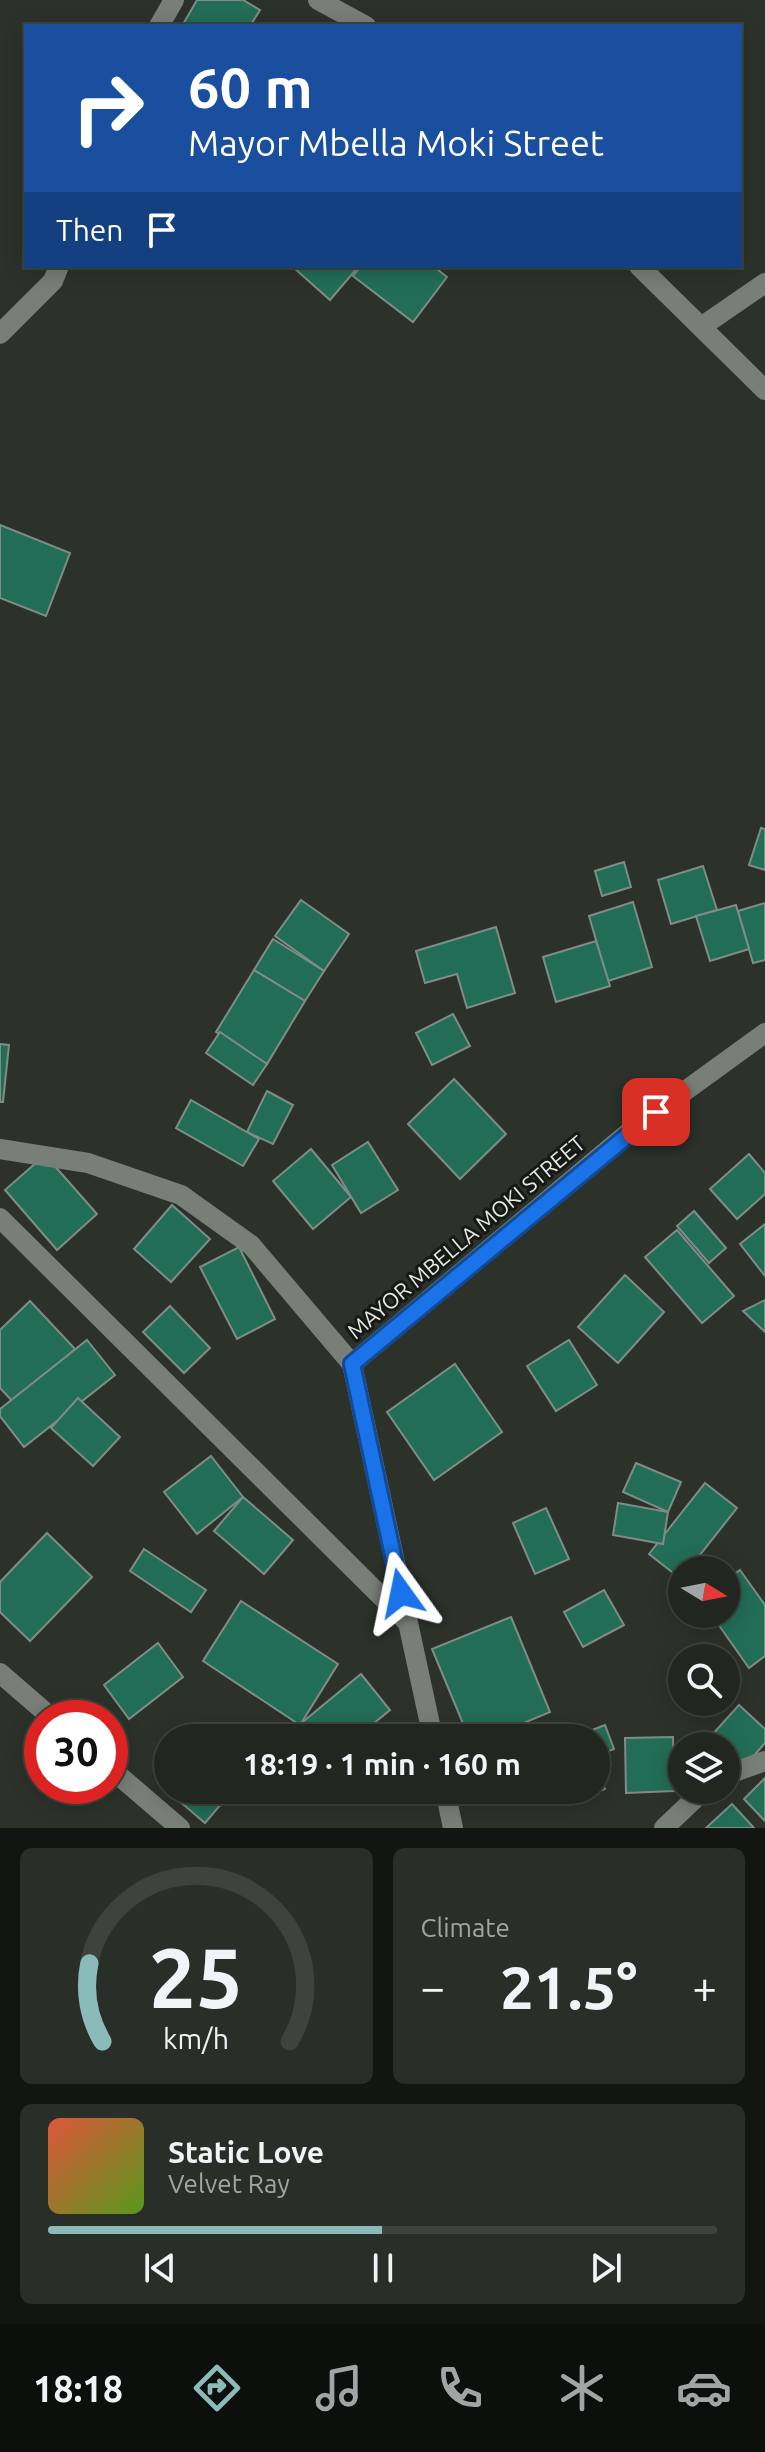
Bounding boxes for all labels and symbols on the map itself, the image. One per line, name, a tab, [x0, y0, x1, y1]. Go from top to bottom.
pin	[622, 1078, 690, 1146]
street label: MAYOR MBELLA MOKI STREET	[342, 1130, 589, 1343]
position arrow	[359, 1551, 443, 1635]
north arrow	[668, 1556, 740, 1628]
speed limit sign: 30	[24, 1700, 128, 1804]

